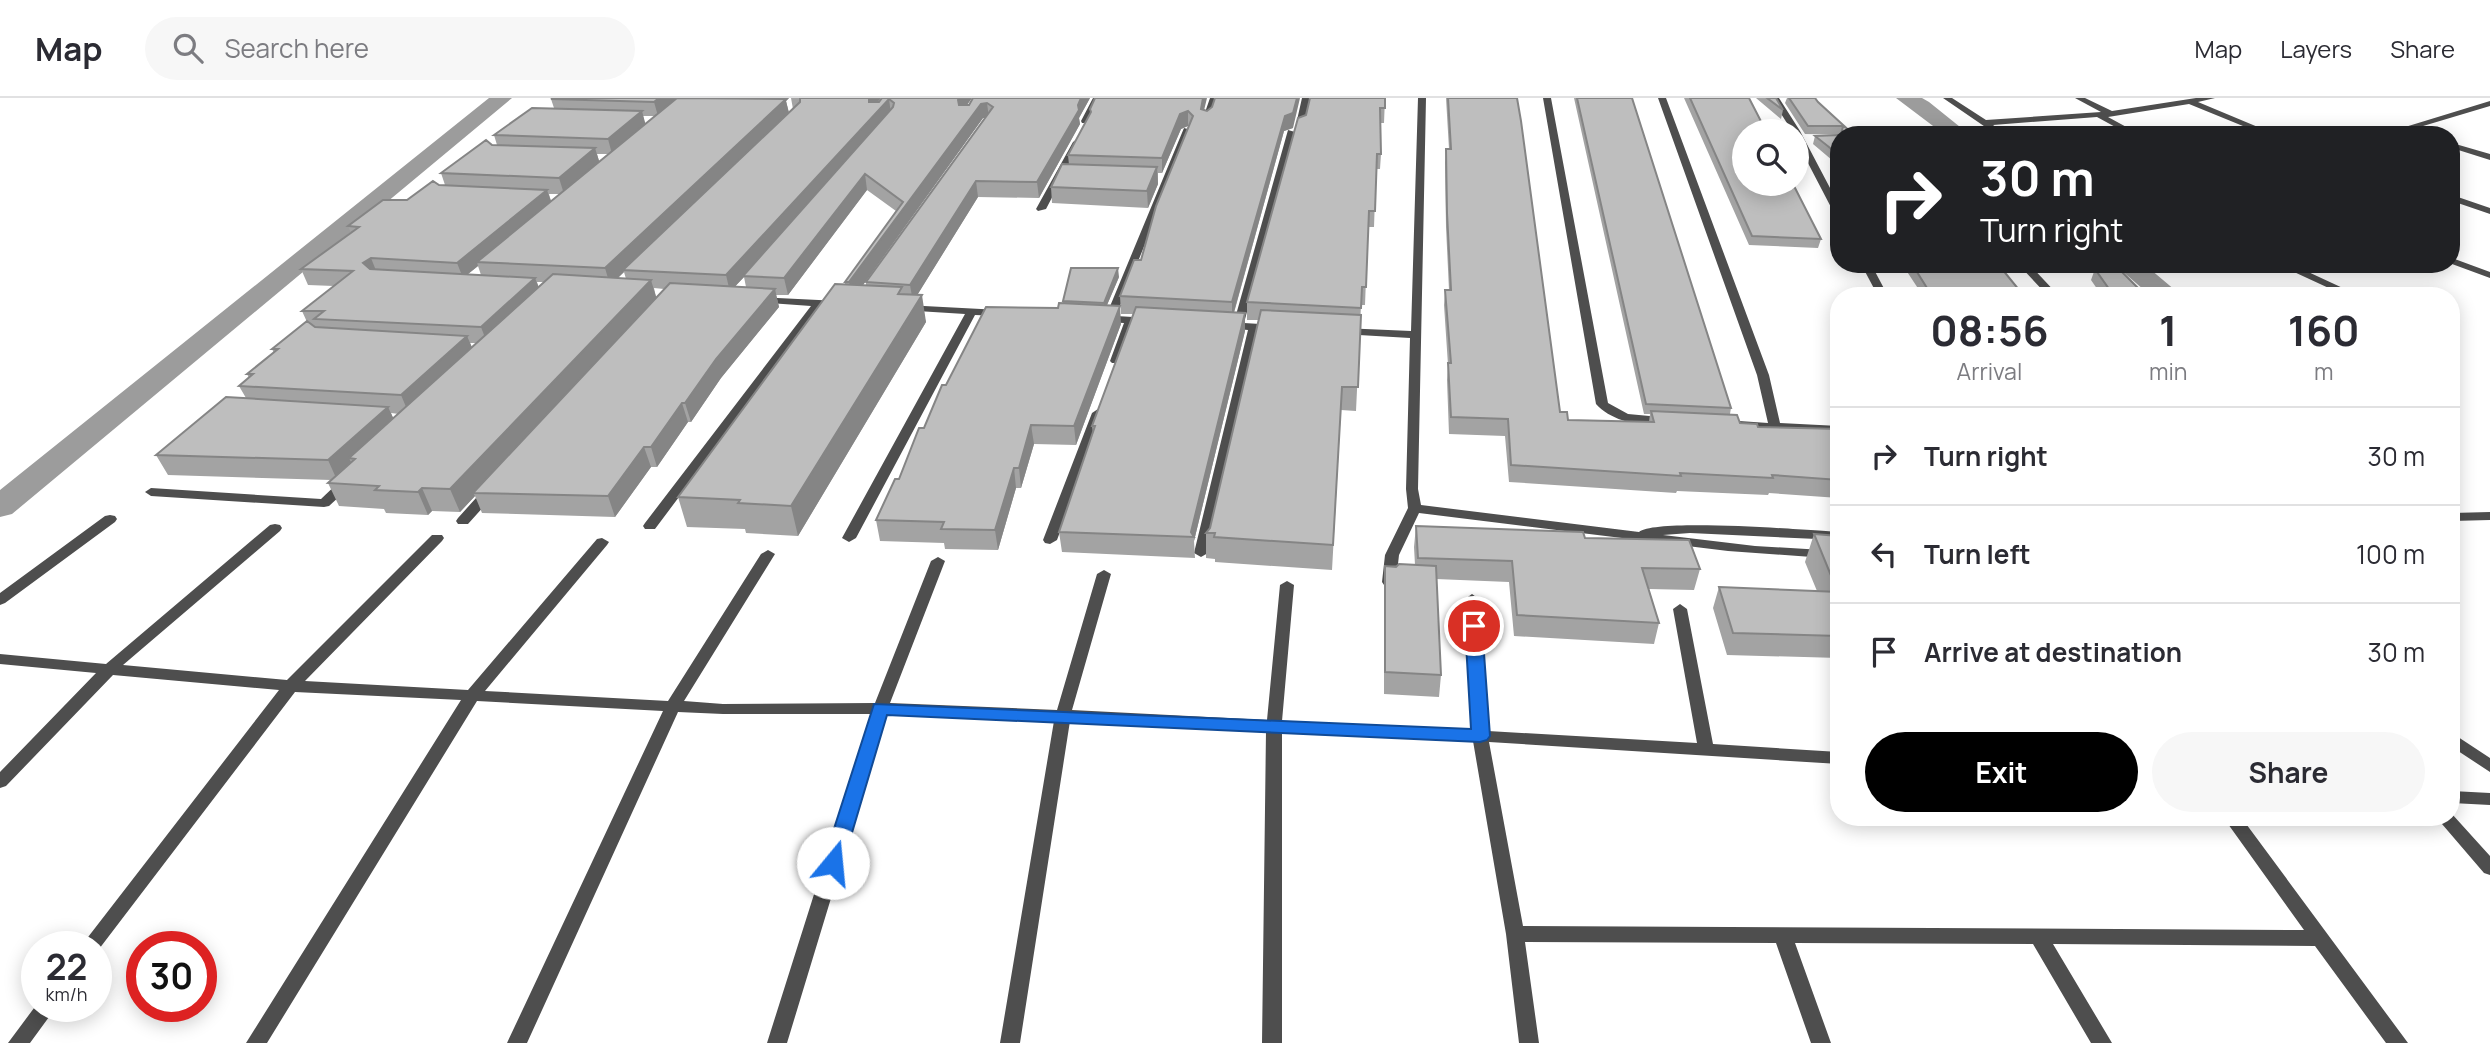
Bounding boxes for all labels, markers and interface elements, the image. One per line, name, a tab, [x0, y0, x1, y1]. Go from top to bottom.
search box	[145, 17, 635, 80]
text: Map	[35, 26, 103, 71]
icon: search	[169, 29, 207, 67]
text: Search here	[225, 30, 369, 66]
text: Map	[2195, 32, 2242, 65]
text: Layers	[2280, 32, 2352, 65]
text: Share	[2390, 32, 2455, 65]
map controls	[1732, 119, 1809, 196]
button: search	[1732, 119, 1809, 196]
text: 30 m	[1980, 144, 2095, 211]
icon: right	[1865, 154, 1956, 245]
text: Turn right	[1980, 208, 2123, 252]
text: 08:56	[1930, 301, 2049, 359]
text: 1	[2159, 301, 2177, 359]
text: 160	[2288, 301, 2360, 359]
text: Arrival	[1957, 355, 2022, 387]
text: min	[2149, 355, 2187, 387]
text: m	[2314, 355, 2333, 387]
icon: right	[1865, 437, 1903, 475]
text: Turn right	[1924, 438, 2048, 474]
text: 30 m	[2368, 438, 2425, 474]
icon: left	[1865, 535, 1903, 573]
text: Turn left	[1924, 536, 2031, 572]
text: 100 m	[2356, 536, 2425, 572]
pin	[1444, 596, 1504, 656]
icon: arrive	[1455, 607, 1493, 645]
icon: arrive	[1865, 633, 1903, 671]
text: Arrive at destination	[1924, 634, 2182, 670]
text: 30 m	[2368, 634, 2425, 670]
button: Exit	[1865, 732, 2138, 812]
button: Share	[2152, 732, 2425, 812]
position arrow	[796, 826, 870, 900]
speed limit sign: 30	[126, 931, 217, 1022]
text: 22	[46, 943, 87, 991]
text: km/h	[46, 982, 87, 1006]

